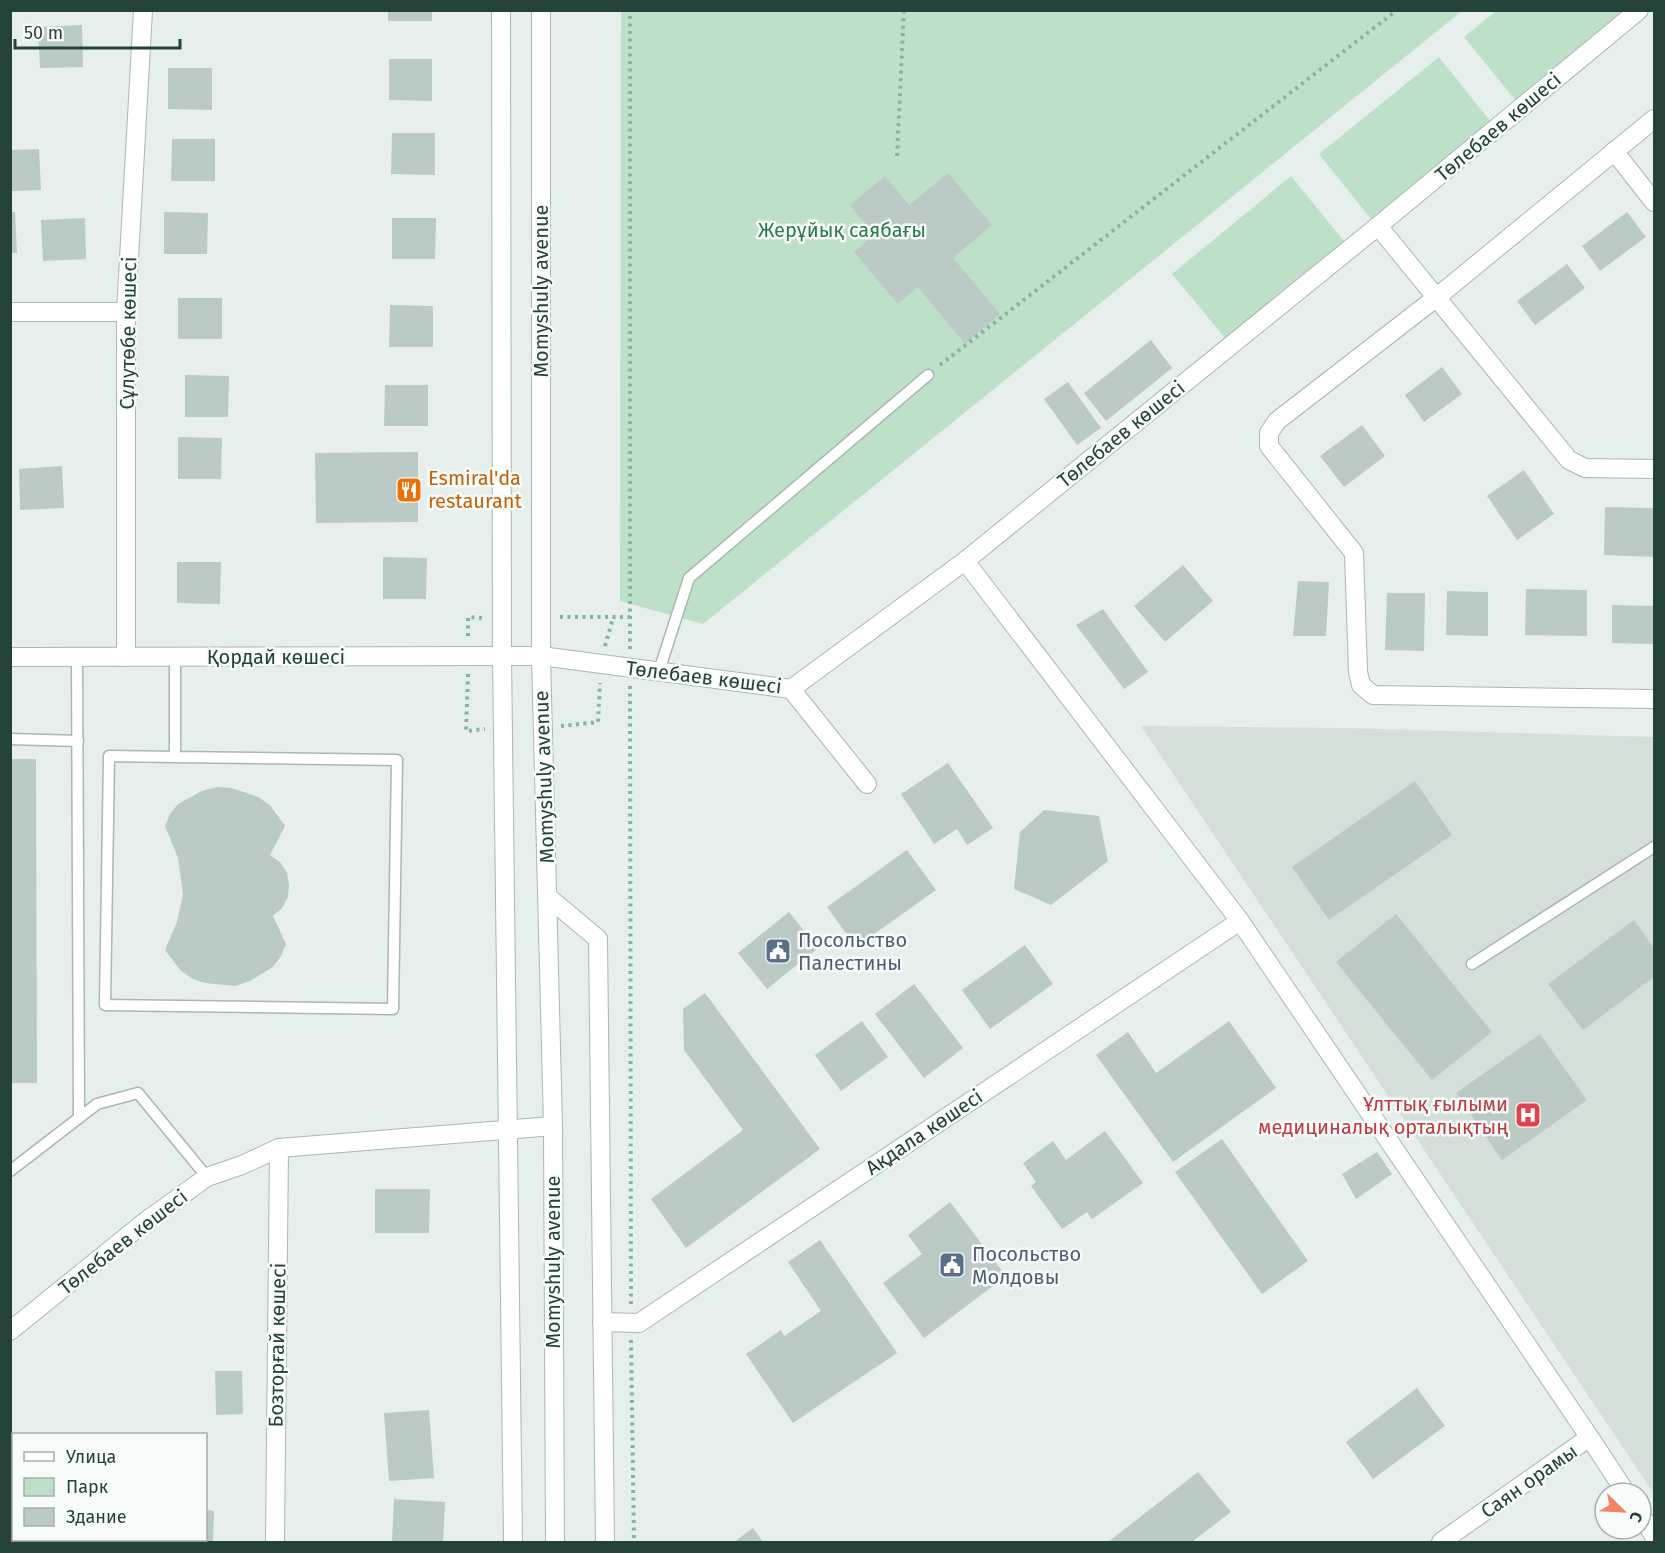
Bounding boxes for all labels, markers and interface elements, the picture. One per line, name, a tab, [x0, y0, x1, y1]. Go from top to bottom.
scale bar	[15, 12, 180, 50]
text: 50 m	[24, 22, 63, 44]
street label: Төлебаев көшесі	[1430, 67, 1566, 187]
street label: Momyshuly avenue	[529, 205, 553, 377]
park label: Жерұйық саябағы	[758, 218, 926, 242]
street label: Сұлутөбе көшесі	[115, 256, 141, 410]
street label: Төлебаев көшесі	[1053, 375, 1189, 493]
place label: Esmiral'da restaurant	[428, 466, 523, 513]
restaurant icon: Esmiral'da restaurant	[394, 475, 424, 505]
street label: Қордай көшесі	[207, 645, 345, 669]
street label: Төлебаев көшесі	[625, 656, 783, 698]
street label: Momyshuly avenue	[529, 690, 559, 864]
place label: Посольство Палестины	[798, 928, 907, 975]
public building icon: Посольство Палестины	[763, 936, 793, 966]
street label: Ақдала көшесі	[861, 1084, 987, 1180]
place label: Ұлттық ғылыми медициналық орталықтың	[1258, 1092, 1508, 1139]
hospital icon: Ұлттық ғылыми медициналық орталықтың	[1513, 1100, 1543, 1130]
street label: Momyshuly avenue	[541, 1176, 565, 1348]
street label: Төлебаев көшесі	[54, 1184, 192, 1300]
place label: Посольство Молдовы	[972, 1242, 1081, 1289]
public building icon: Посольство Молдовы	[937, 1250, 967, 1280]
street label: Бозторғай көшесі	[264, 1263, 290, 1427]
legend	[12, 1433, 207, 1541]
street label: Саян орамы	[1476, 1439, 1582, 1523]
text: Улица	[66, 1446, 116, 1468]
text: Парк	[66, 1476, 109, 1498]
north arrow	[1593, 1481, 1653, 1541]
text: Здание	[66, 1506, 127, 1528]
text: С	[1625, 1509, 1647, 1526]

